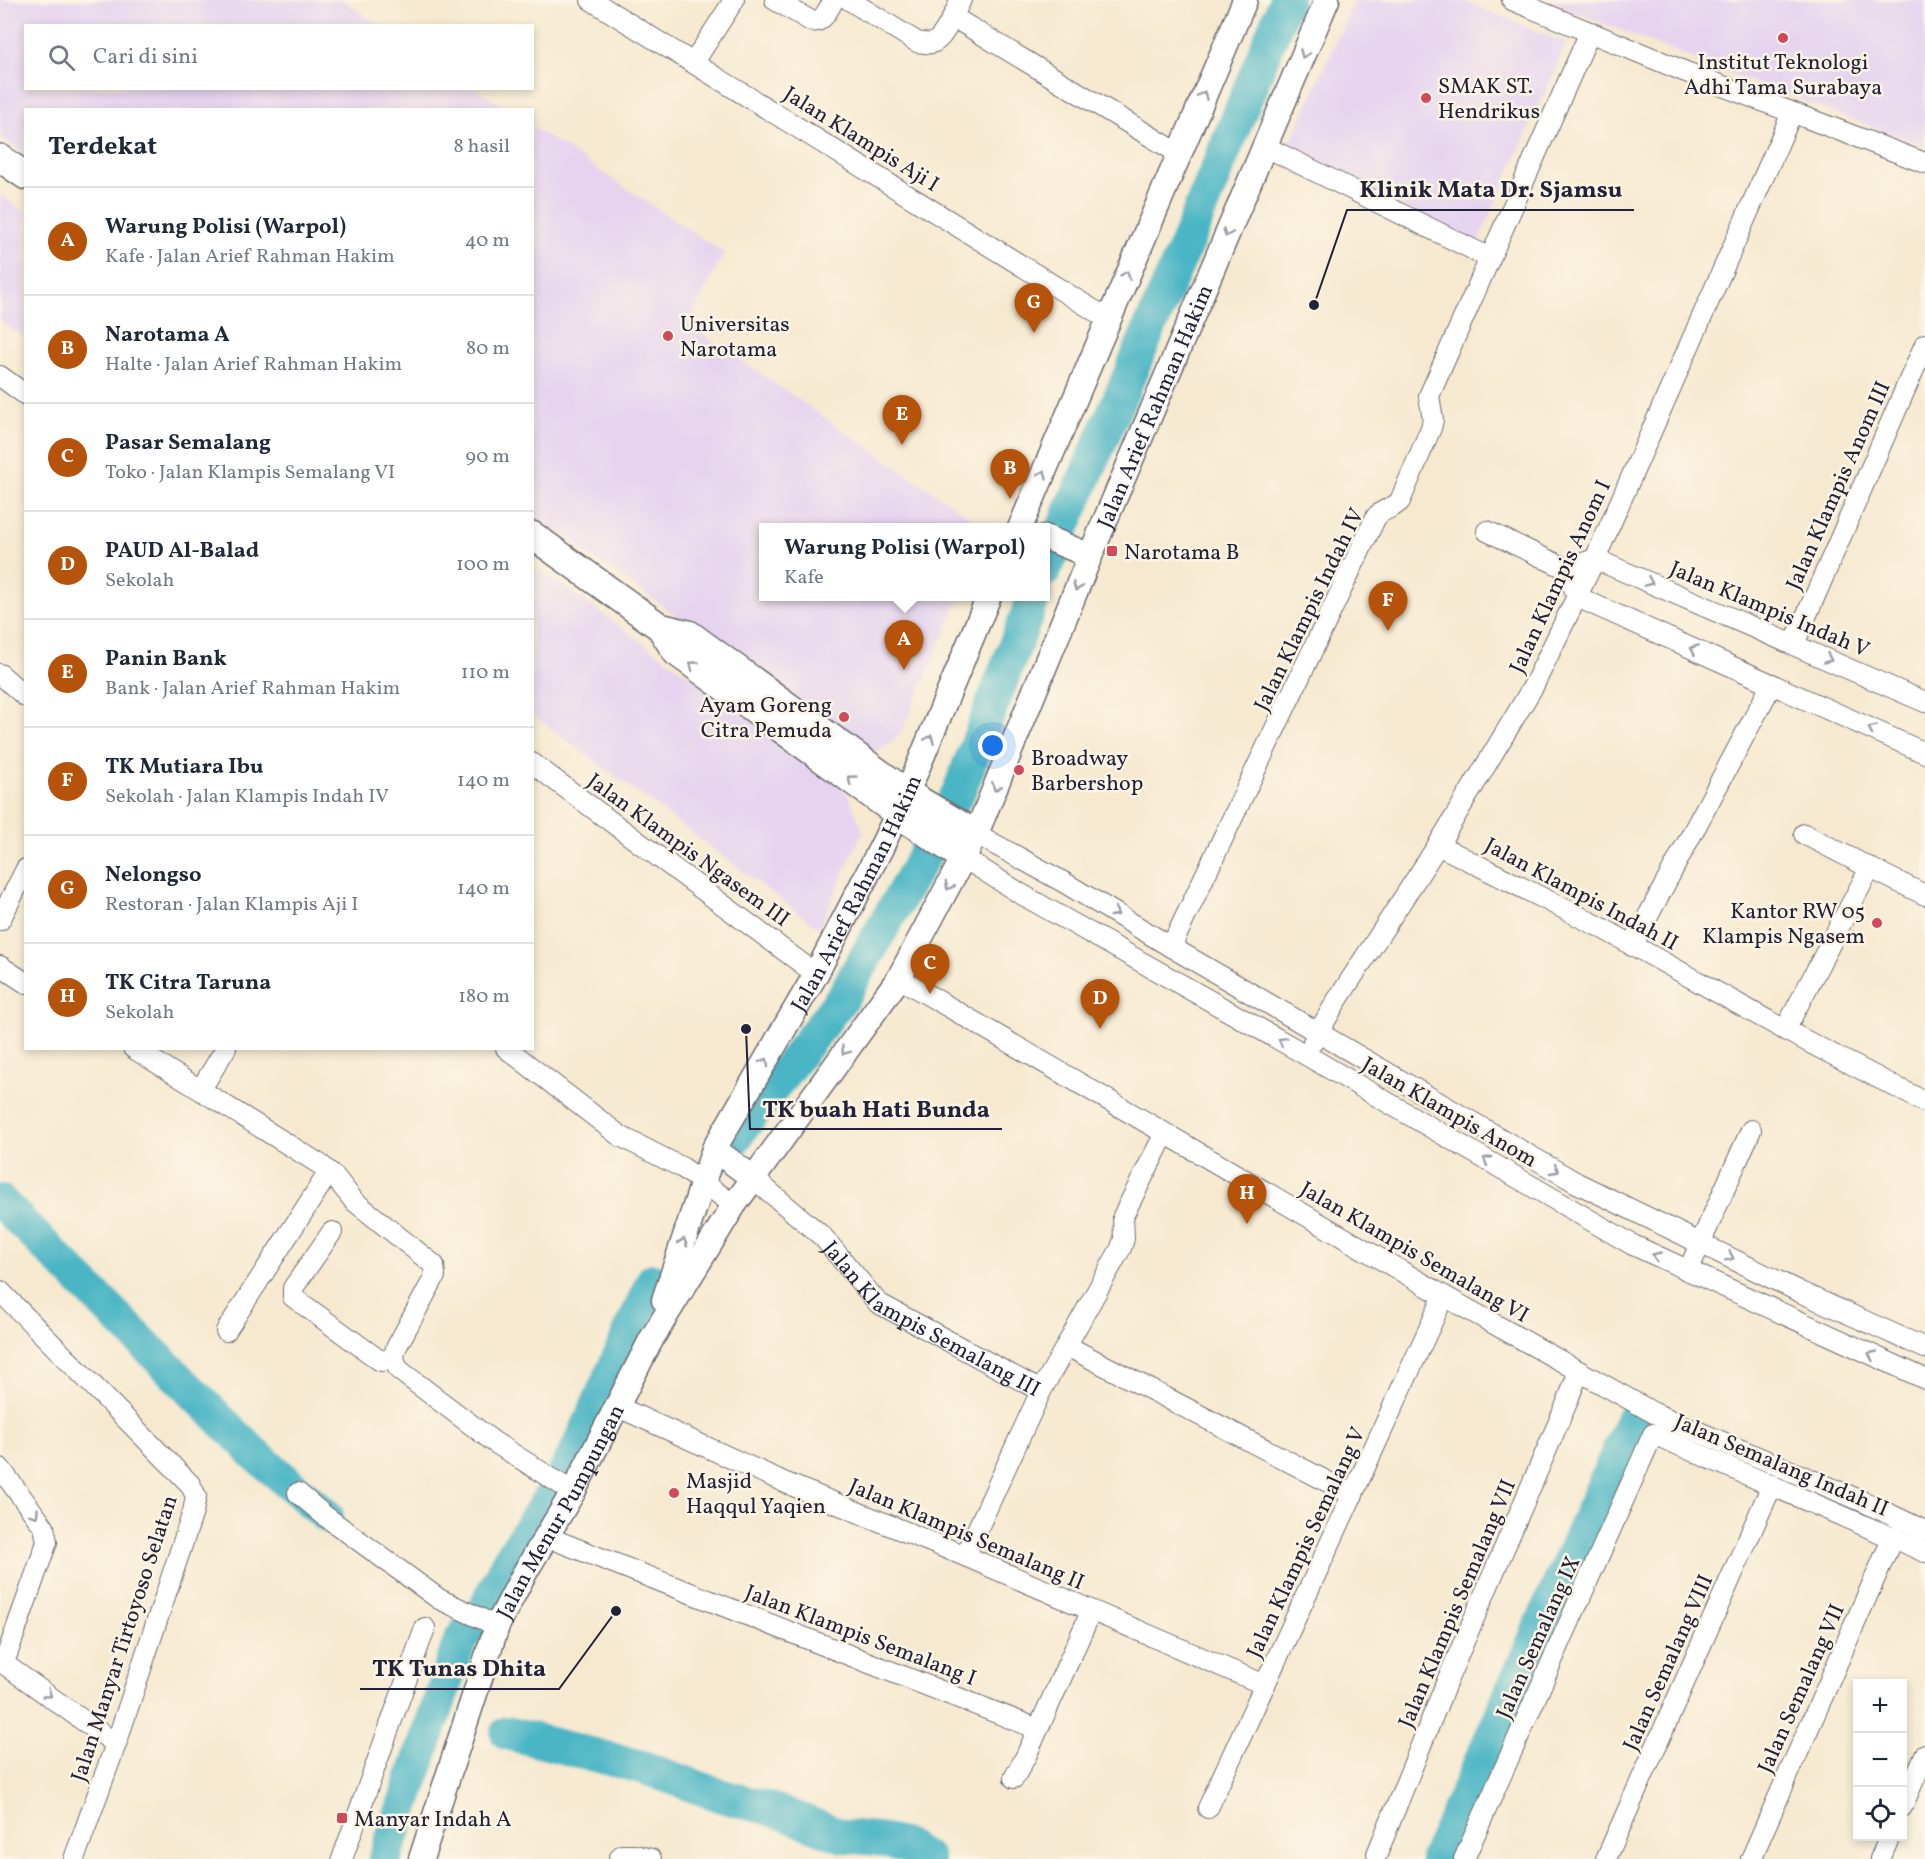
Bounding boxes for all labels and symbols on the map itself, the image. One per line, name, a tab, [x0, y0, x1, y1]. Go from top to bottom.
marker: Institut Teknologi Adhi Tama Surabaya	[1776, 31, 1790, 45]
one-way arrow	[1299, 47, 1311, 58]
place label: Institut Teknologi Adhi Tama Surabaya	[1684, 48, 1882, 104]
place label: SMAK ST. Hendrikus	[1438, 72, 1540, 128]
street label: Jalan Klampis Aji I	[777, 80, 945, 201]
one-way arrow	[1196, 91, 1208, 102]
marker: SMAK ST. Hendrikus	[1419, 91, 1433, 105]
callout: Klinik Mata Dr. Sjamsu	[1347, 168, 1634, 210]
text: Klinik Mata Dr. Sjamsu	[1360, 174, 1623, 208]
one-way arrow	[1222, 227, 1234, 238]
one-way arrow	[1119, 270, 1131, 281]
street label: Jalan Arief Rahman Hakim	[1091, 280, 1222, 534]
pin: G	[1014, 284, 1054, 333]
place label: Universitas Narotama	[680, 310, 790, 366]
marker: Universitas Narotama	[661, 329, 675, 343]
street label: Jalan Klampis Anom III	[1779, 377, 1899, 595]
pin: E	[882, 396, 922, 445]
pin: B	[990, 450, 1030, 499]
one-way arrow	[1036, 469, 1048, 480]
street label: Jalan Klampis Anom I	[1503, 475, 1620, 679]
street label: Jalan Klampis Indah IV	[1247, 503, 1373, 717]
place label: Narotama B	[1124, 538, 1239, 569]
marker: Narotama B	[1105, 544, 1119, 558]
street label: Jalan Klampis Indah V	[1664, 554, 1874, 666]
one-way arrow	[1642, 575, 1653, 587]
one-way arrow	[1072, 581, 1085, 591]
pin: F	[1368, 582, 1408, 631]
pin: A	[884, 620, 924, 670]
one-way arrow	[1689, 644, 1700, 656]
one-way arrow	[1821, 652, 1832, 664]
one-way arrow	[688, 661, 699, 672]
place label: Ayam Goreng Citra Pemuda	[699, 691, 832, 747]
marker: Ayam Goreng Citra Pemuda	[837, 710, 851, 724]
one-way arrow	[1867, 724, 1878, 736]
your location	[978, 731, 1007, 760]
one-way arrow	[923, 734, 935, 745]
place label: Broadway Barbershop	[1031, 744, 1143, 800]
marker: Broadway Barbershop	[1012, 763, 1026, 777]
street label: Jalan Klampis Ngasem III	[580, 767, 795, 935]
street label: Jalan Arief Rahman Hakim	[784, 771, 931, 1018]
one-way arrow	[846, 776, 857, 787]
one-way arrow	[991, 780, 1003, 791]
street label: Jalan Klampis Indah II	[1478, 831, 1683, 960]
one-way arrow	[945, 880, 956, 890]
place label: Kantor RW 05 Klampis Ngasem	[1702, 897, 1865, 953]
one-way arrow	[1109, 906, 1119, 918]
marker: Kantor RW 05 Klampis Ngasem	[1870, 916, 1884, 930]
pin: C	[910, 944, 950, 994]
pin: D	[1080, 980, 1120, 1029]
one-way arrow	[1278, 1037, 1288, 1048]
one-way arrow	[842, 1045, 853, 1056]
street label: Jalan Klampis Anom	[1355, 1050, 1542, 1176]
one-way arrow	[757, 1058, 769, 1069]
callout: TK buah Hati Bunda	[750, 1087, 1002, 1129]
text: TK buah Hati Bunda	[762, 1094, 990, 1128]
one-way arrow	[1483, 1156, 1493, 1167]
one-way arrow	[1549, 1163, 1559, 1174]
pin: H	[1228, 1174, 1266, 1224]
street label: Jalan Klampis Semalang VI	[1294, 1175, 1534, 1332]
street label: Jalan Klampis Semalang III	[814, 1235, 1045, 1406]
one-way arrow	[676, 1237, 688, 1248]
one-way arrow	[1723, 1250, 1734, 1262]
one-way arrow	[1652, 1252, 1663, 1264]
one-way arrow	[1867, 1350, 1878, 1362]
street label: Jalan Menur Pumpungan	[490, 1399, 633, 1625]
street label: Jalan Semalang Indah II	[1669, 1407, 1893, 1525]
street label: Jalan Klampis Semalang V	[1240, 1422, 1375, 1664]
place label: Masjid Haqqul Yaqien	[686, 1467, 826, 1523]
street label: Jalan Klampis Semalang II	[843, 1472, 1089, 1599]
street label: Jalan Klampis Semalang VII	[1392, 1475, 1525, 1733]
marker: Masjid Haqqul Yaqien	[667, 1486, 681, 1500]
street label: Jalan Manyar Tirtoyoso Selatan	[64, 1491, 186, 1786]
one-way arrow	[28, 1508, 39, 1519]
street label: Jalan Semalang IX	[1490, 1552, 1589, 1724]
street label: Jalan Semalang VIII	[1616, 1570, 1722, 1756]
street label: Jalan Klampis Semalang I	[740, 1578, 980, 1695]
street label: Jalan Semalang VII	[1751, 1599, 1854, 1779]
callout: TK Tunas Dhita	[360, 1647, 559, 1689]
text: TK Tunas Dhita	[372, 1653, 546, 1687]
one-way arrow	[41, 1687, 52, 1698]
place label: Manyar Indah A	[354, 1805, 511, 1836]
marker: Manyar Indah A	[335, 1811, 349, 1825]

